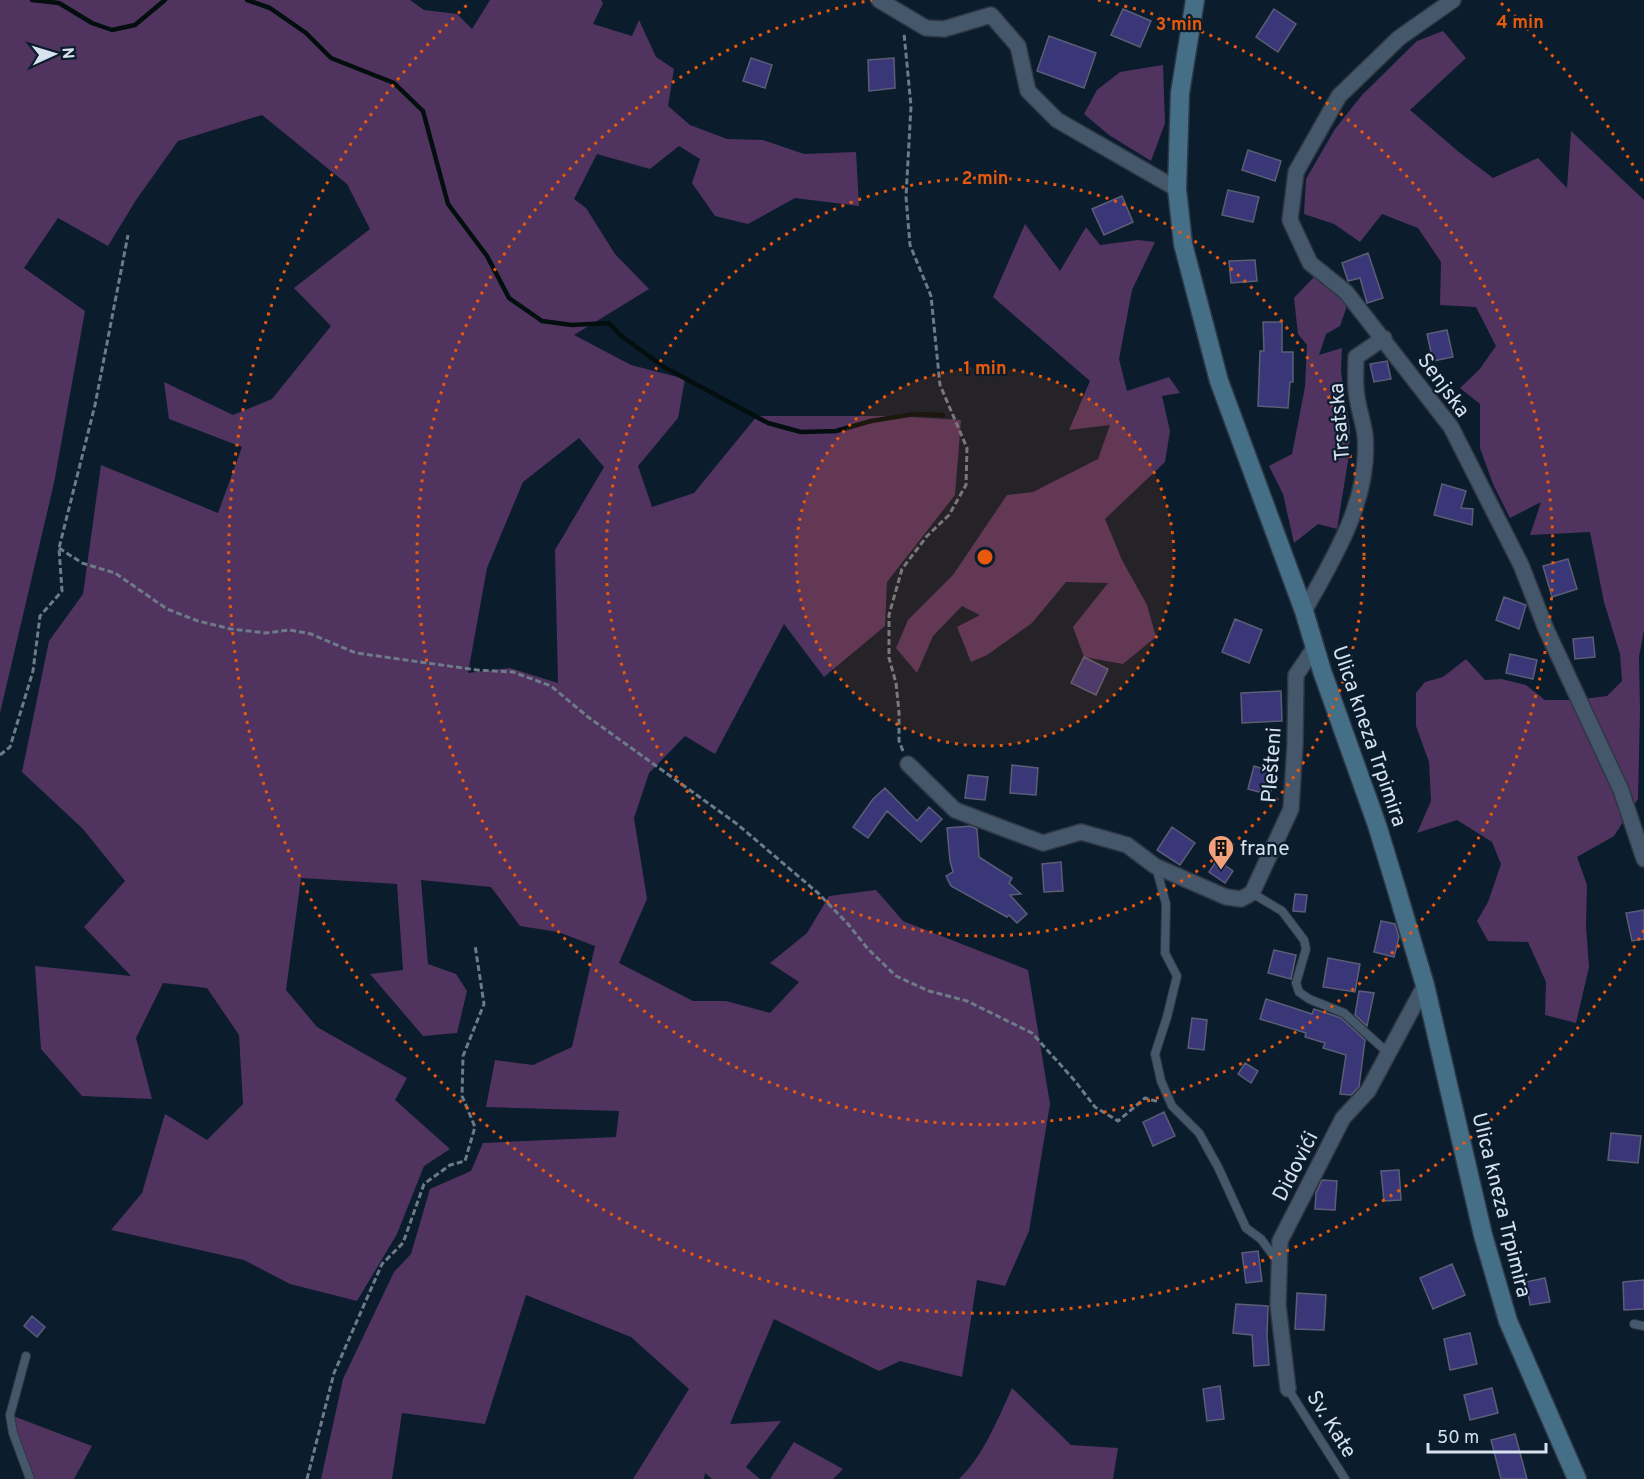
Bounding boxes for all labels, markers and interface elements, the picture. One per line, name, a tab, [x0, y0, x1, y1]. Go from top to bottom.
text: 4 min	[1496, 12, 1544, 35]
text: 3 min	[1156, 14, 1202, 37]
north arrow	[24, 24, 84, 84]
text: N	[57, 47, 77, 60]
text: 2 min	[961, 168, 1009, 191]
street label: Senjska	[1410, 348, 1475, 423]
text: 1 min	[963, 358, 1007, 381]
street label: Trsatska	[1324, 382, 1357, 462]
centre of rings	[975, 547, 995, 567]
street label: Ulica kneza Trpimira	[1325, 643, 1412, 830]
street label: Plešteni	[1256, 726, 1289, 804]
building icon: frane	[1206, 833, 1236, 871]
place label: frane	[1240, 836, 1290, 863]
street label: Ulica kneza Trpimira	[1465, 1110, 1537, 1301]
street label: Didovići	[1267, 1127, 1325, 1206]
street label: Sv. Kate	[1300, 1386, 1362, 1464]
scale bar	[1428, 1416, 1546, 1454]
text: 50 m	[1437, 1427, 1479, 1450]

